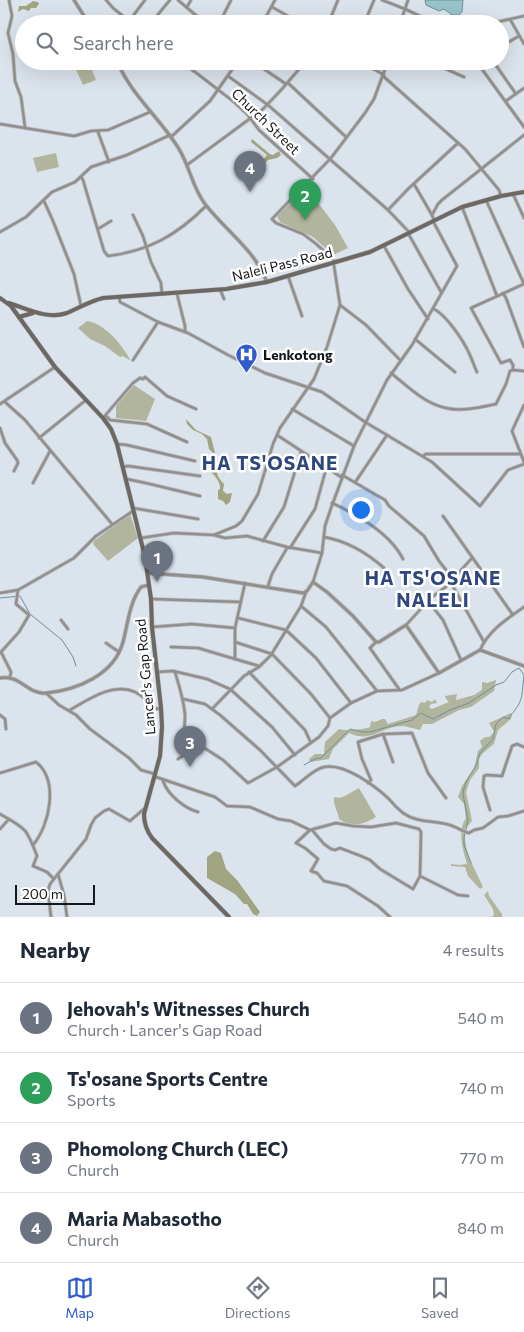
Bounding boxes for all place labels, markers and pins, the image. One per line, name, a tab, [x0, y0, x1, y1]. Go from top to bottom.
pin: 4	[234, 151, 266, 192]
pin: 2	[289, 179, 321, 220]
hospital icon: Lenkotong	[235, 342, 259, 373]
place label: Lenkotong	[263, 346, 333, 363]
pin: 1	[141, 541, 173, 582]
pin: 3	[174, 726, 206, 767]

